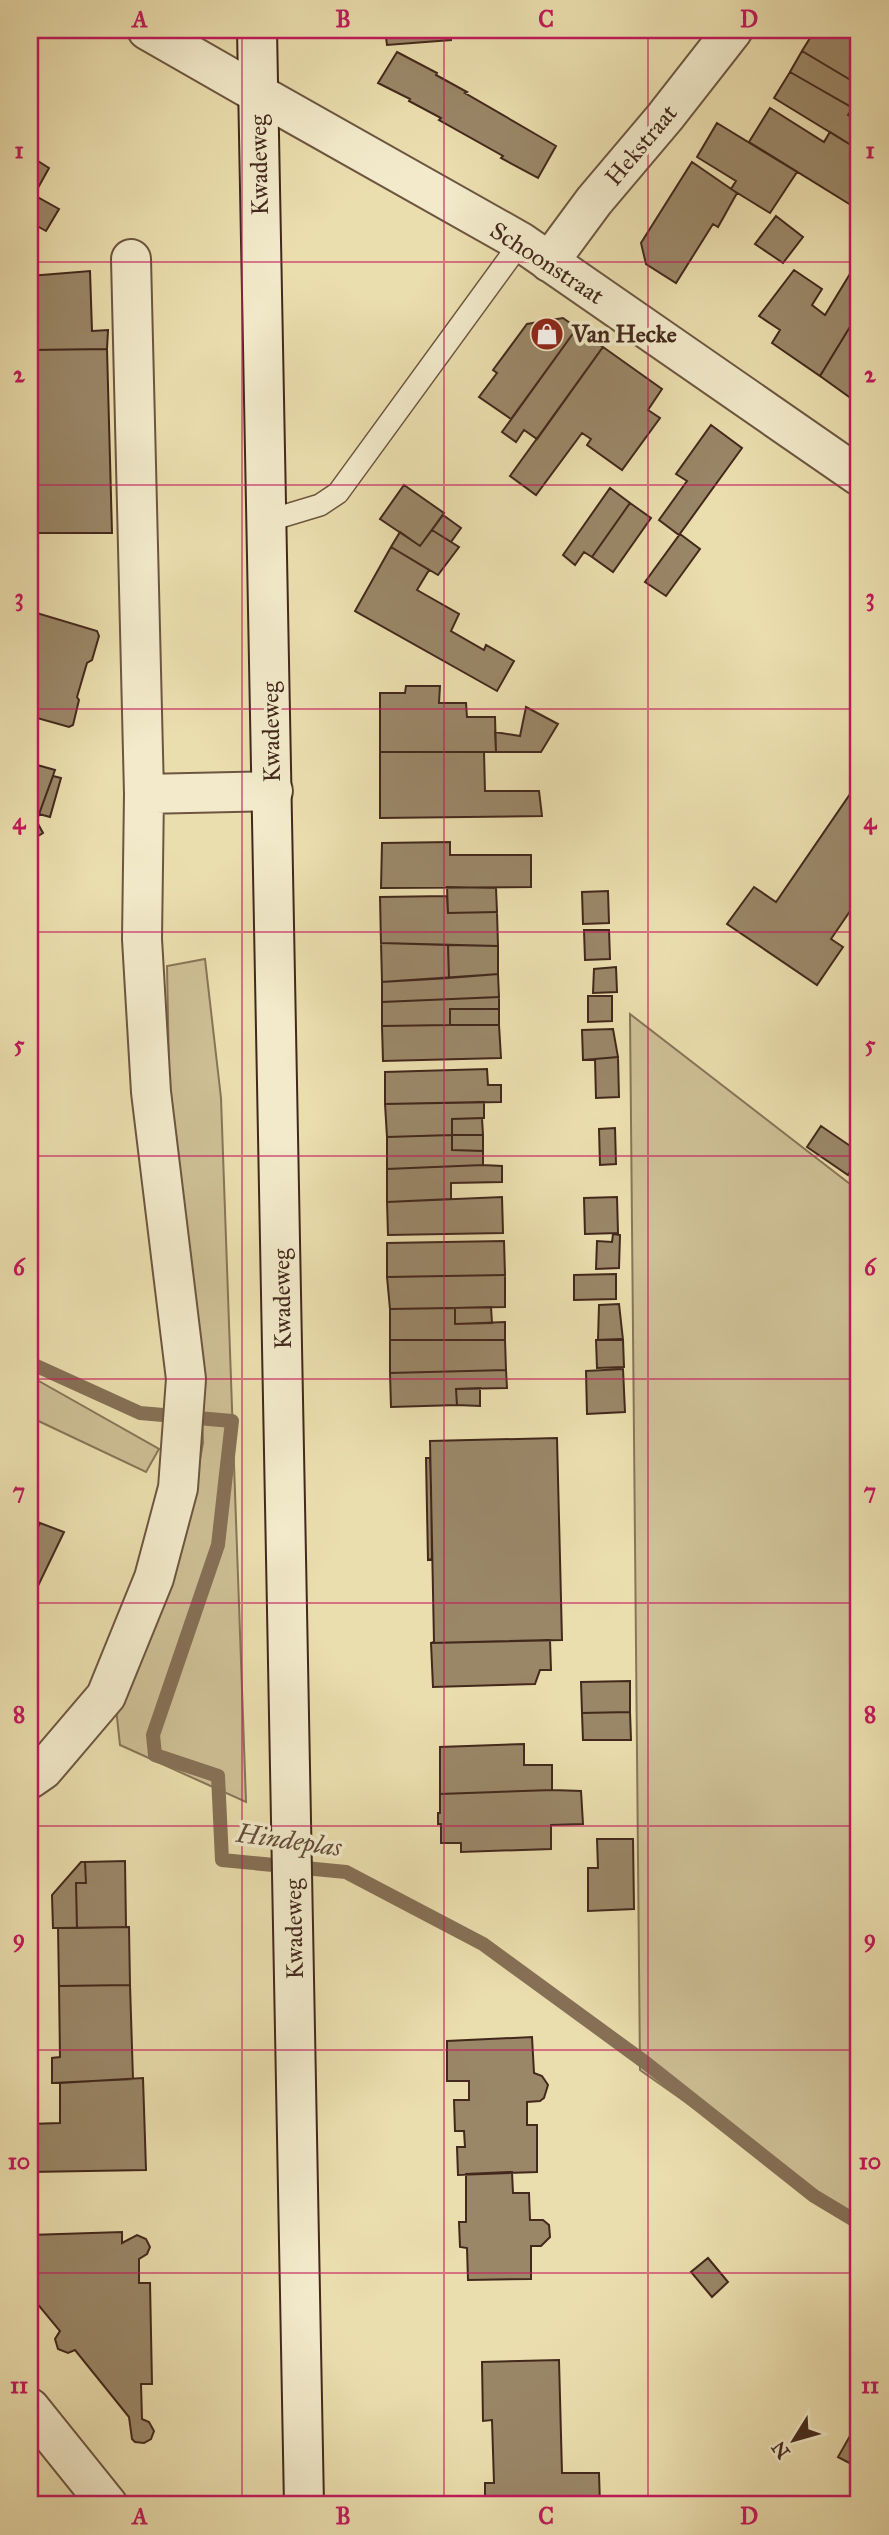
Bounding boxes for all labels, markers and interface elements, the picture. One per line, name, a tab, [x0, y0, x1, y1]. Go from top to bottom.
text: A	[130, 5, 148, 33]
text: B	[335, 5, 351, 33]
text: C	[538, 5, 554, 33]
text: D	[740, 5, 758, 33]
street label: Hekstraat	[598, 98, 684, 192]
street label: Kwadeweg	[243, 114, 275, 216]
text: 1	[14, 136, 24, 164]
text: 1	[865, 136, 875, 164]
street label: Schoonstraat	[484, 215, 610, 311]
shop icon: Van Hecke	[528, 315, 566, 353]
place label: Van Hecke	[571, 319, 677, 349]
text: 2	[13, 360, 25, 388]
text: 2	[864, 360, 876, 388]
text: 3	[14, 583, 24, 612]
text: 3	[865, 583, 875, 612]
street label: Kwadeweg	[255, 681, 287, 783]
text: 4	[13, 807, 27, 835]
text: 4	[864, 807, 878, 835]
text: 5	[14, 1030, 25, 1058]
text: 5	[865, 1030, 876, 1058]
street label: Kwadeweg	[266, 1248, 298, 1350]
text: 6	[13, 1253, 26, 1281]
text: 6	[864, 1253, 877, 1281]
text: 7	[13, 1477, 25, 1505]
text: 7	[864, 1477, 876, 1505]
text: 8	[13, 1700, 25, 1728]
text: 8	[864, 1700, 876, 1728]
water label: Hindeplas	[233, 1817, 344, 1864]
street label: Kwadeweg	[278, 1878, 310, 1980]
text: 9	[13, 1924, 25, 1953]
text: 9	[864, 1924, 876, 1953]
text: 10	[8, 2147, 30, 2175]
text: 10	[859, 2147, 881, 2175]
text: 11	[10, 2371, 28, 2399]
text: 11	[861, 2371, 879, 2399]
north arrow	[760, 2406, 830, 2476]
text: N	[767, 2437, 795, 2463]
text: A	[130, 2502, 148, 2530]
text: B	[335, 2502, 351, 2530]
text: C	[538, 2502, 554, 2530]
text: D	[740, 2502, 758, 2530]

